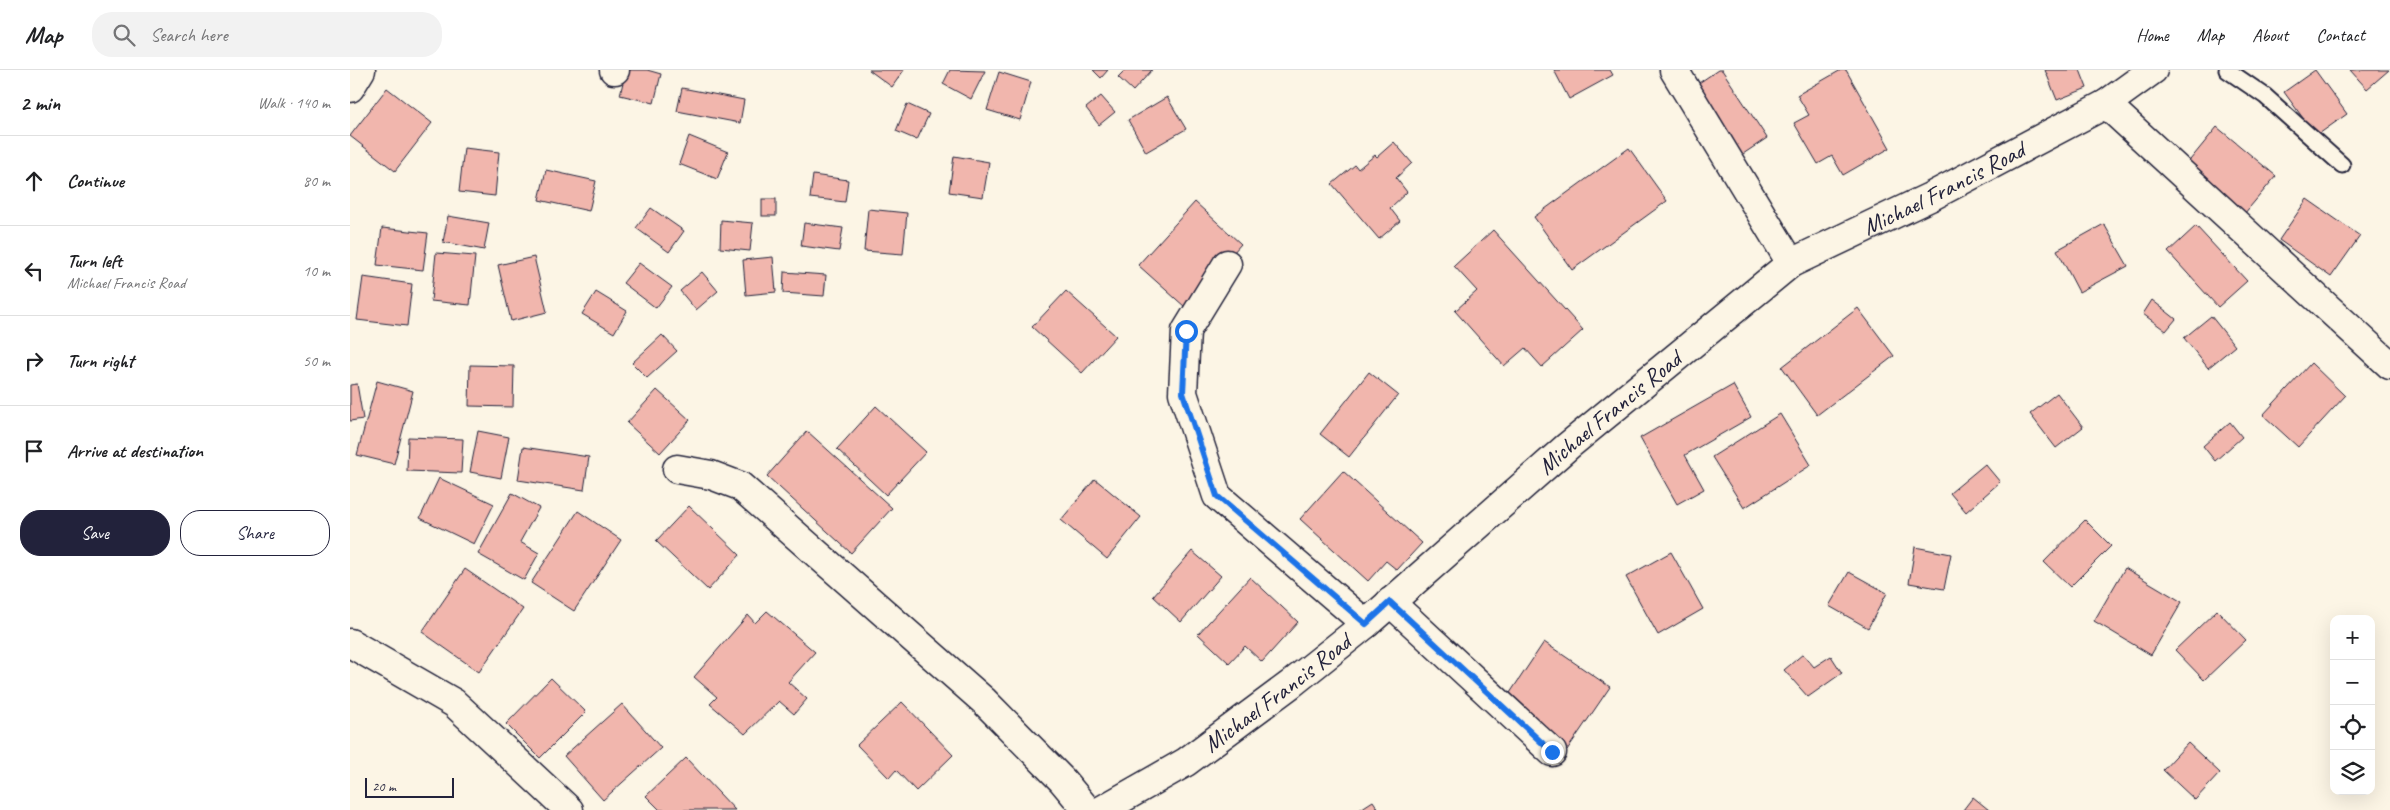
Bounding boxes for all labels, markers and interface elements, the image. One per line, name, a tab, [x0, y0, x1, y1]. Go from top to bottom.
search box	[92, 12, 442, 57]
text: Map	[25, 20, 62, 50]
icon: search	[110, 21, 138, 49]
text: Search here	[150, 23, 228, 47]
text: Home	[2136, 24, 2169, 46]
text: Map	[2197, 24, 2224, 46]
text: About	[2252, 24, 2288, 46]
text: Contact	[2316, 24, 2365, 46]
text: 2 min	[20, 90, 60, 116]
text: Walk · 140 m	[258, 93, 330, 113]
street label: Michael Francis Road	[1858, 133, 2033, 242]
icon: ahead	[20, 167, 48, 195]
text: Continue	[67, 169, 124, 193]
text: 80 m	[303, 171, 330, 191]
text: Turn left	[67, 249, 122, 273]
icon: left	[20, 257, 48, 285]
text: 10 m	[303, 261, 330, 281]
text: Michael Francis Road	[67, 273, 185, 293]
route start	[1175, 320, 1198, 343]
street label: Michael Francis Road	[1531, 342, 1690, 481]
icon: right	[20, 347, 48, 375]
text: Turn right	[67, 349, 134, 373]
text: 50 m	[303, 351, 330, 371]
icon: arrive	[20, 437, 48, 465]
text: Arrive at destination	[67, 439, 203, 463]
button: Save	[20, 510, 170, 556]
button: Share	[180, 510, 330, 556]
map controls	[2330, 615, 2375, 795]
button: +	[2330, 615, 2375, 660]
street label: Michael Francis Road	[1197, 625, 1360, 759]
button: −	[2330, 660, 2375, 705]
button: locate	[2330, 705, 2375, 750]
route end	[1541, 741, 1564, 764]
button: layers	[2330, 750, 2375, 795]
scale bar	[365, 775, 454, 798]
text: 20 m	[372, 778, 396, 795]

